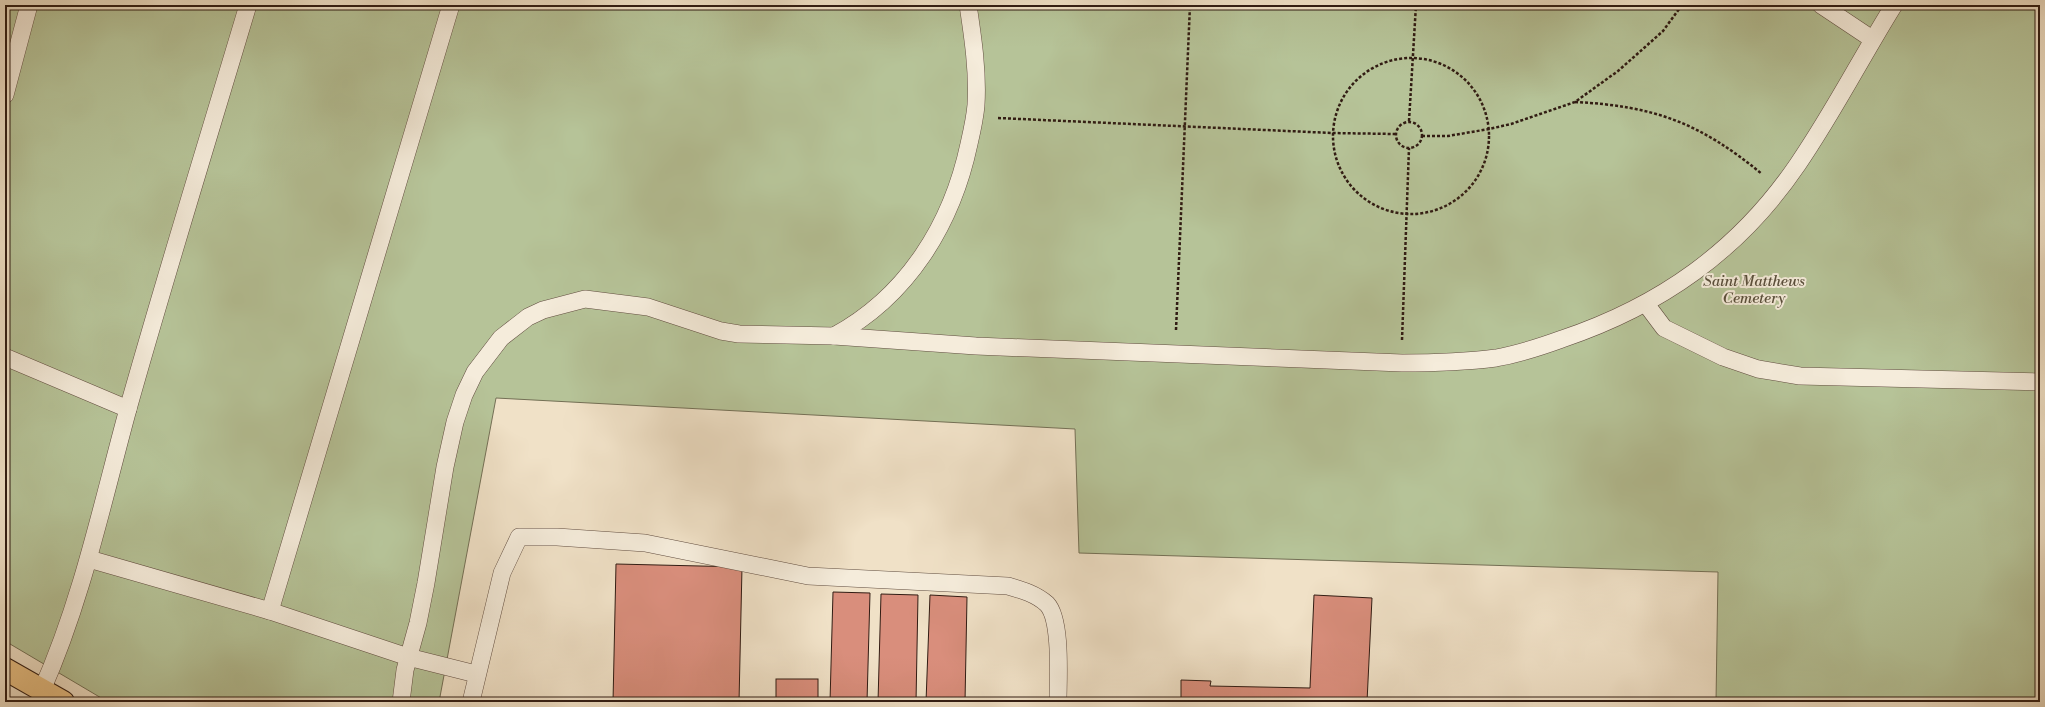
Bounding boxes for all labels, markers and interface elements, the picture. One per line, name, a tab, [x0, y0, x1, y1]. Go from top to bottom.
park label: Saint Matthews Cemetery	[1703, 272, 1805, 308]

